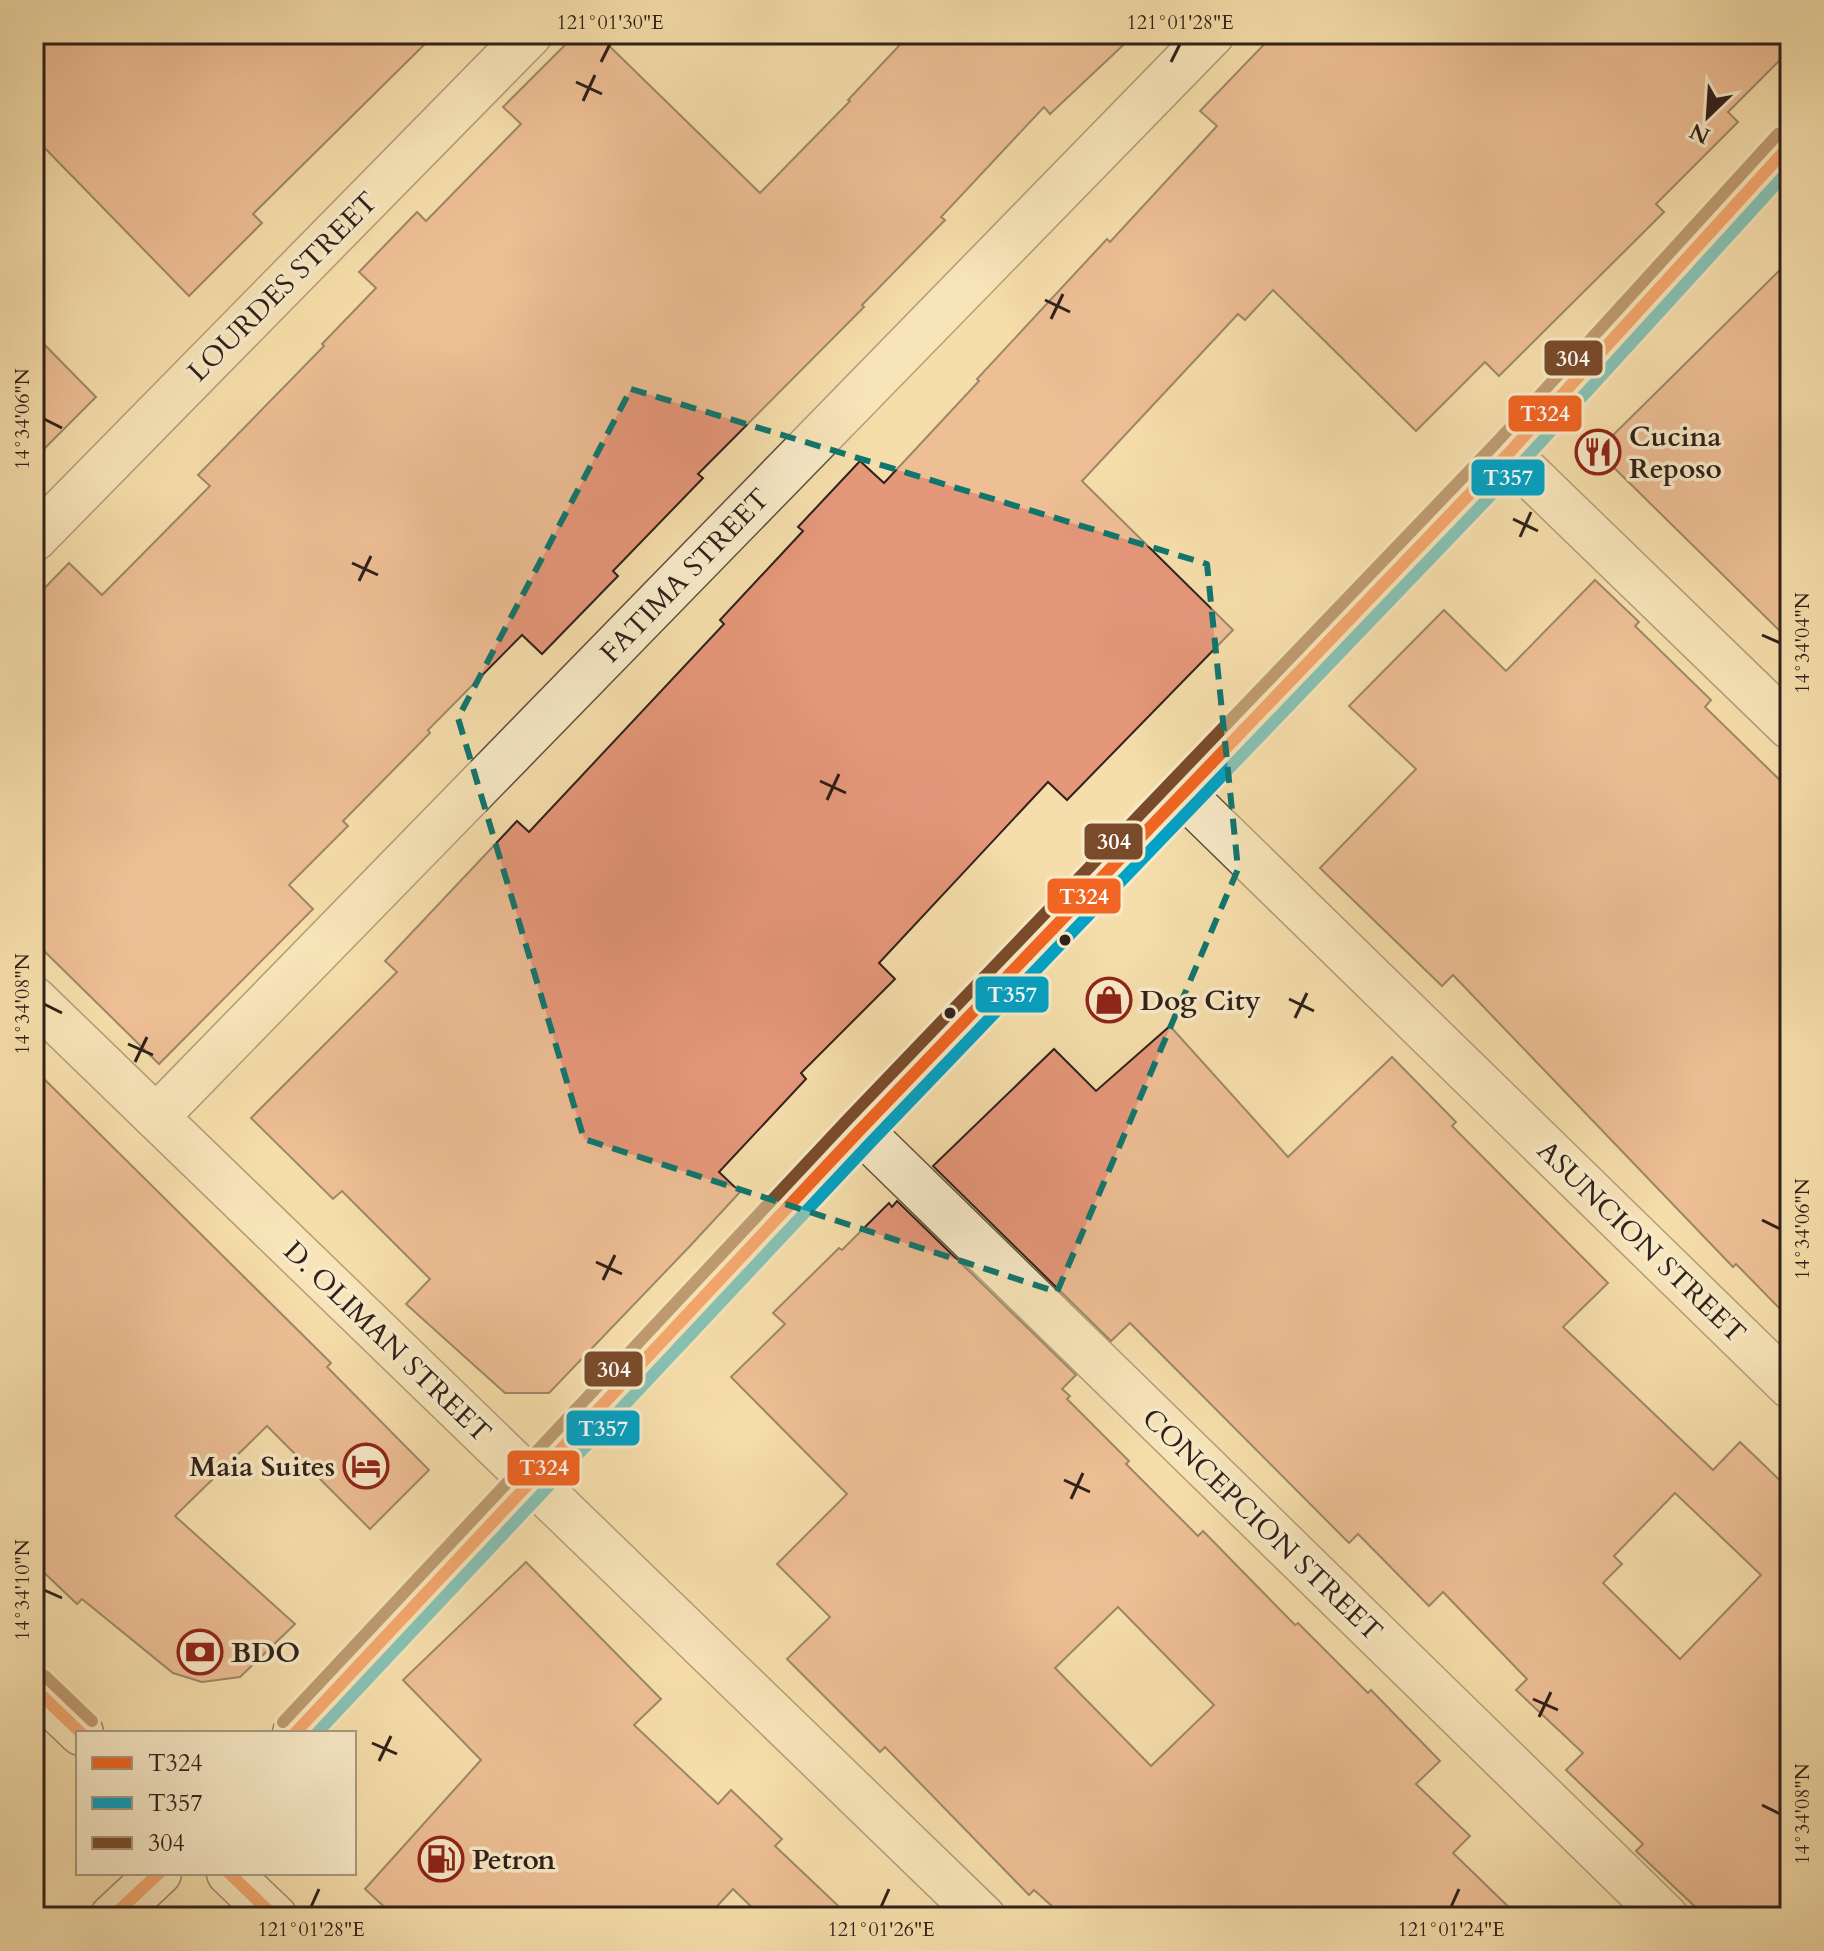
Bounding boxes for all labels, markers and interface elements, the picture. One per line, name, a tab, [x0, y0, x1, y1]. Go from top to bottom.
text: 121°01'30"E	[557, 9, 663, 36]
text: 121°01'28"E	[1127, 9, 1233, 36]
north arrow	[1668, 76, 1748, 156]
text: N	[1685, 116, 1715, 151]
street label: LOURDES STREET	[179, 183, 386, 390]
line badge: 304	[1543, 339, 1604, 377]
text: 304	[1556, 344, 1590, 374]
text: 14°34'06"N	[9, 368, 36, 470]
line badge: T324	[1507, 394, 1583, 433]
text: T324	[1520, 399, 1570, 429]
place label: Cucina Reposo	[1629, 418, 1722, 488]
restaurant icon: Cucina Reposo	[1574, 428, 1622, 476]
line badge: T357	[1470, 458, 1546, 497]
text: T357	[1483, 463, 1533, 493]
street label: FATIMA STREET	[592, 480, 778, 671]
text: 14°34'04"N	[1789, 592, 1816, 694]
line badge: 304	[1083, 822, 1144, 861]
text: 304	[1097, 827, 1131, 857]
line badge: T324	[1046, 877, 1122, 915]
text: T324	[1059, 882, 1109, 912]
unlabelled marker	[1057, 932, 1073, 948]
text: 14°34'08"N	[9, 953, 36, 1055]
line badge: T357	[974, 975, 1050, 1014]
shop icon: Dog City	[1085, 976, 1133, 1024]
text: T357	[987, 980, 1037, 1010]
place label: Dog City	[1140, 982, 1261, 1020]
unlabelled marker	[942, 1005, 958, 1021]
street label: ASUNCION STREET	[1529, 1132, 1754, 1351]
text: 14°34'06"N	[1789, 1178, 1816, 1280]
street label: D. OLIMAN STREET	[275, 1233, 499, 1451]
line badge: 304	[583, 1350, 644, 1388]
text: 304	[597, 1355, 631, 1385]
street label: CONCEPCION STREET	[1134, 1400, 1391, 1650]
line badge: T357	[565, 1409, 641, 1447]
text: T357	[578, 1414, 628, 1444]
hotel icon: Maia Suites	[342, 1442, 390, 1490]
place label: Maia Suites	[189, 1448, 335, 1486]
line badge: T324	[506, 1449, 581, 1487]
text: T324	[519, 1453, 569, 1483]
text: 14°34'10"N	[9, 1539, 36, 1641]
bank icon: BDO	[176, 1628, 224, 1676]
place label: BDO	[231, 1634, 300, 1672]
legend	[76, 1731, 356, 1875]
text: T324	[148, 1747, 202, 1780]
text: 14°34'08"N	[1789, 1763, 1816, 1865]
text: T357	[148, 1787, 202, 1820]
text: 304	[148, 1827, 185, 1860]
fuel station icon: Petron	[417, 1835, 465, 1883]
place label: Petron	[472, 1841, 556, 1879]
text: 121°01'28"E	[258, 1916, 364, 1943]
text: 121°01'26"E	[828, 1916, 934, 1943]
text: 121°01'24"E	[1398, 1916, 1504, 1943]

